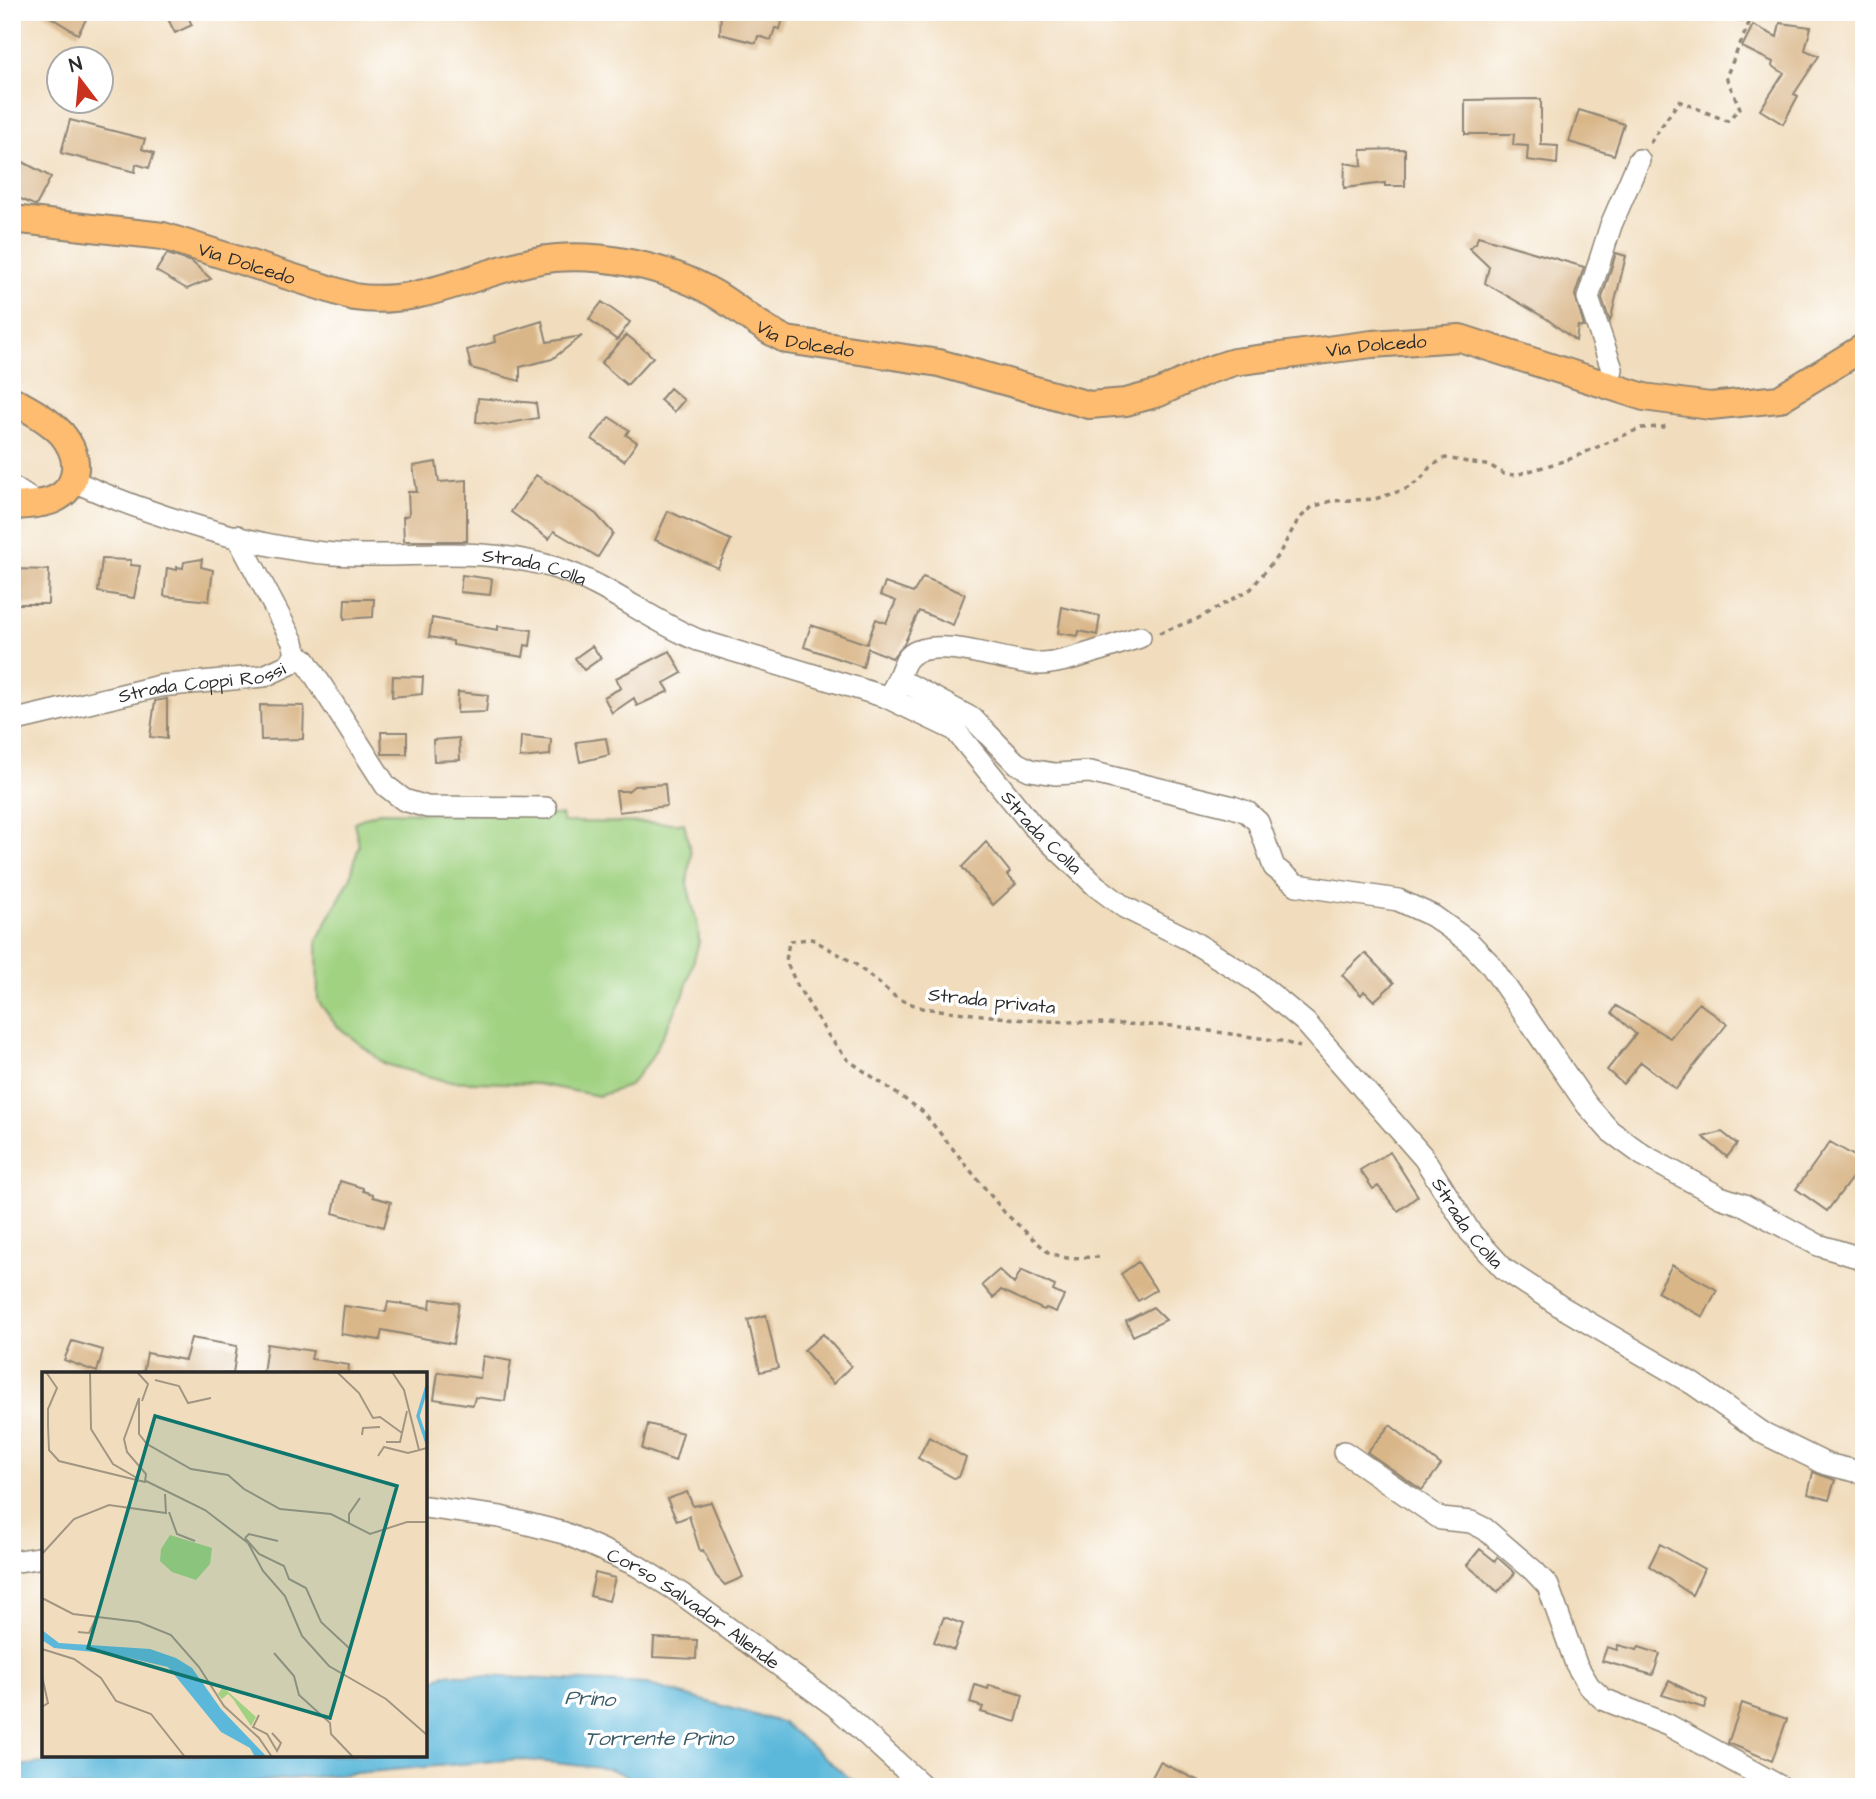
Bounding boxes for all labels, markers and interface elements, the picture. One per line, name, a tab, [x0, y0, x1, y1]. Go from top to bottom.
north arrow	[46, 46, 116, 116]
text: N	[66, 50, 85, 80]
street label: Via Dolcedo	[194, 236, 299, 293]
street label: Via Dolcedo	[750, 314, 856, 365]
street label: Via Dolcedo	[1325, 328, 1428, 365]
street label: Strada Colla	[481, 543, 591, 594]
street label: Strada Coppi Rossi	[116, 656, 290, 710]
street label: Strada Colla	[994, 785, 1088, 881]
street label: Strada privata	[927, 981, 1057, 1022]
street label: Strada Colla	[1424, 1173, 1509, 1275]
inset map	[42, 1372, 427, 1757]
street label: Corso Salvador Allende	[602, 1542, 785, 1676]
water label: Prino	[564, 1683, 618, 1714]
water label: Torrente Prino	[585, 1724, 736, 1753]

